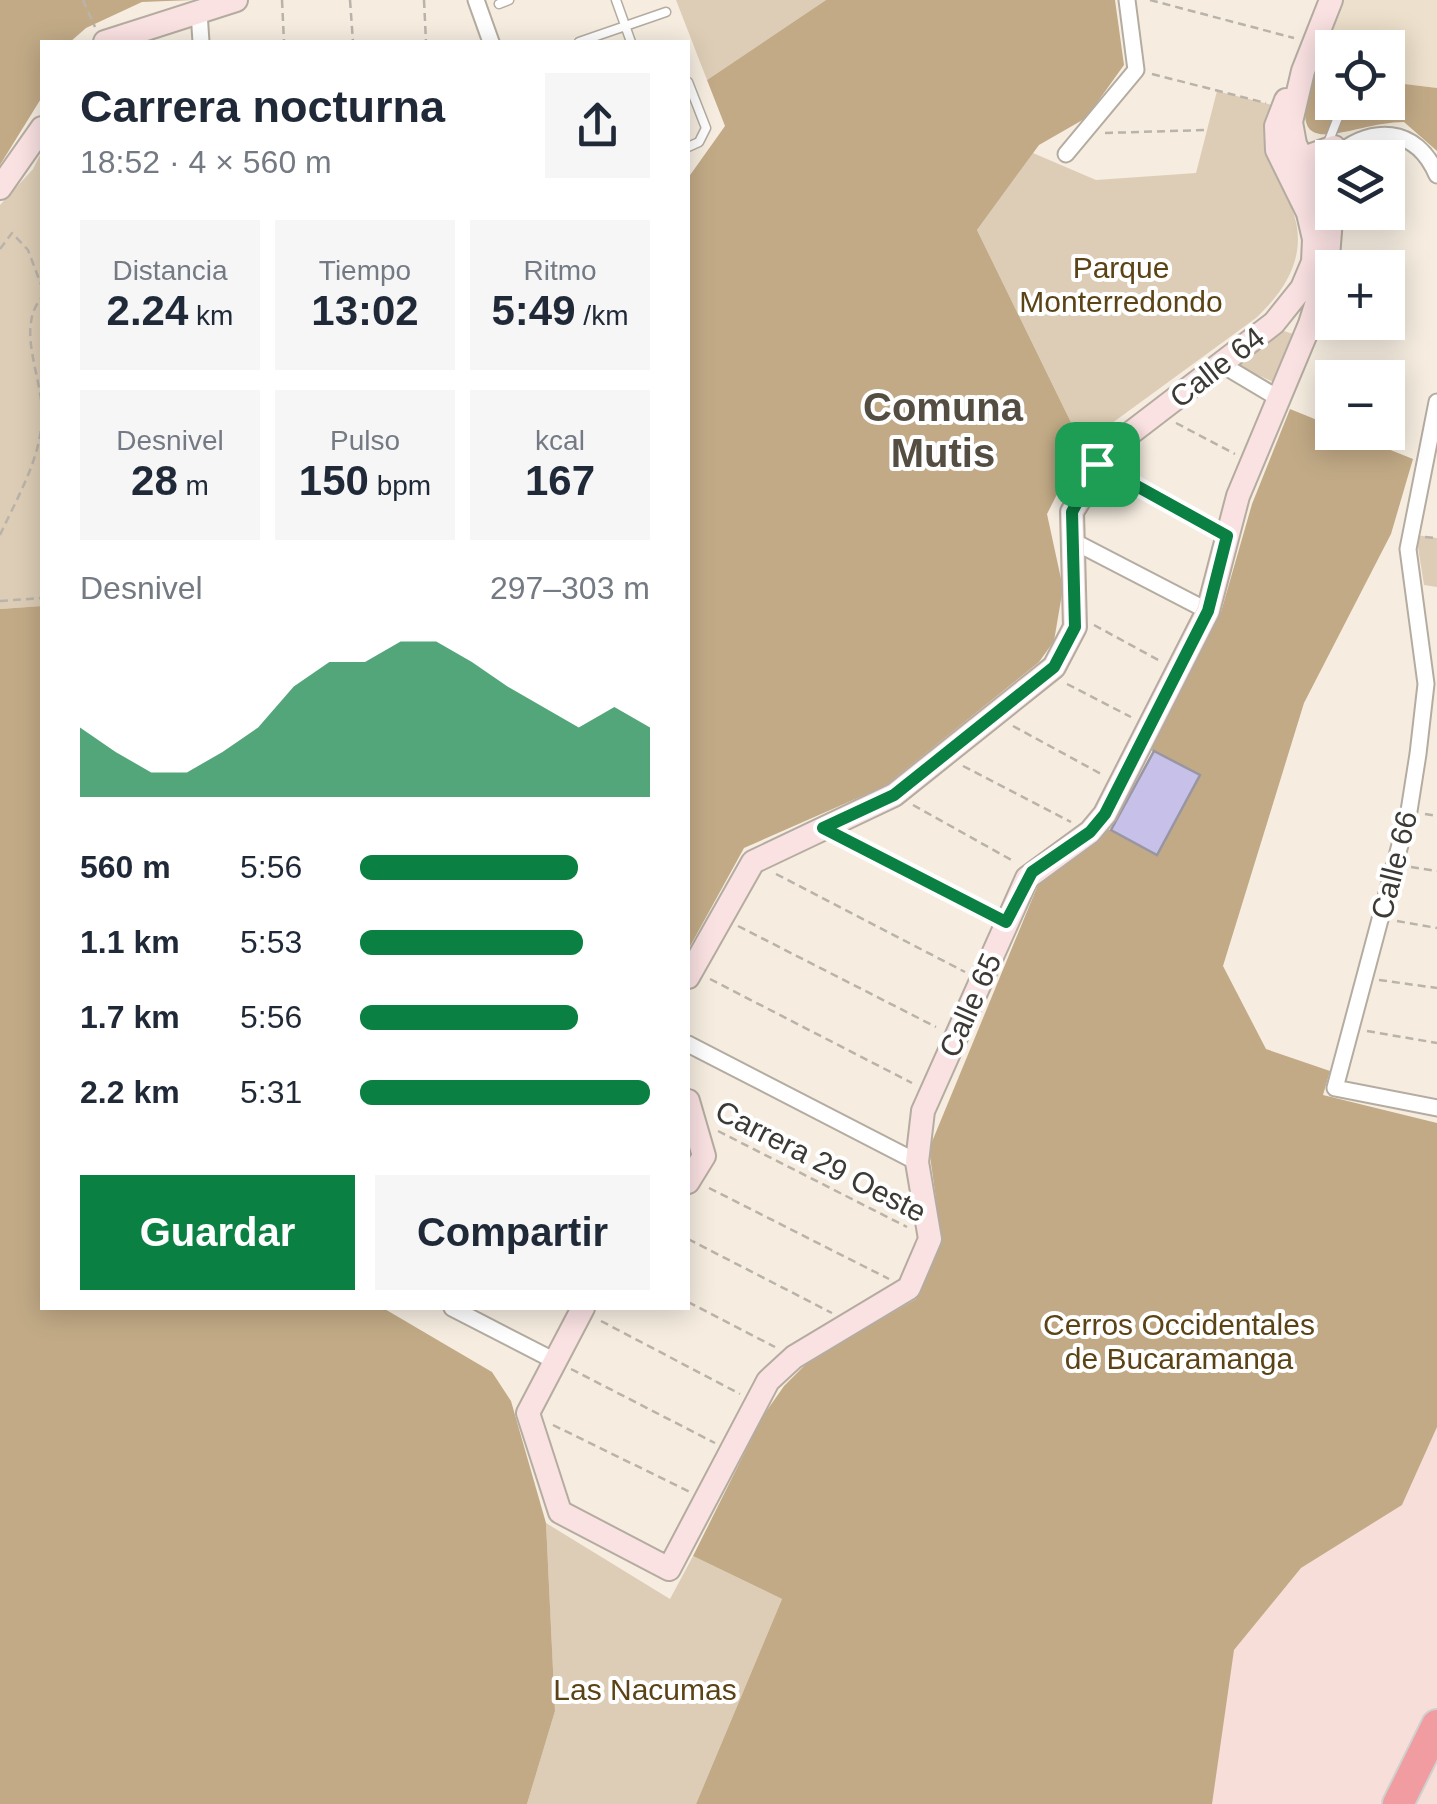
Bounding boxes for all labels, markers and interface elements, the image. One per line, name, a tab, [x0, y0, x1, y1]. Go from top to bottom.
map controls	[1315, 30, 1405, 450]
button: locate	[1315, 30, 1405, 120]
button: share	[545, 73, 650, 178]
text: Carrera nocturna	[80, 81, 445, 132]
button: layers	[1315, 140, 1405, 230]
text: 18:52 · 4 × 560 m	[80, 144, 332, 180]
button: +	[1315, 250, 1405, 340]
park label: Parque Monterredondo	[1019, 251, 1223, 318]
text: Distancia	[112, 255, 228, 286]
text: Tiempo	[319, 255, 411, 286]
text: Ritmo	[523, 255, 597, 286]
text: 2.24	[107, 287, 188, 334]
text: 13:02	[311, 287, 419, 334]
text: 5:49	[492, 287, 576, 334]
text: km	[188, 300, 233, 331]
text: /km	[576, 300, 628, 331]
street label: Calle 64	[1163, 320, 1271, 414]
button: −	[1315, 360, 1405, 450]
district label: Comuna Mutis	[863, 385, 1024, 475]
pin	[1055, 422, 1140, 507]
text: Desnivel	[116, 425, 224, 456]
text: Pulso	[330, 425, 400, 456]
text: kcal	[535, 425, 585, 456]
icon: arrive	[1070, 437, 1125, 492]
text: 28	[131, 457, 178, 504]
text: 150	[299, 457, 369, 504]
text: 167	[525, 457, 595, 504]
text: m	[178, 470, 209, 501]
text: bpm	[369, 470, 431, 501]
text: Desnivel	[80, 570, 203, 606]
text: 297–303 m	[490, 570, 650, 606]
street label: Calle 66	[1365, 808, 1423, 922]
text: 560 m	[80, 849, 171, 885]
text: 5:56	[240, 849, 302, 885]
text: 1.1 km	[80, 924, 180, 960]
text: 5:53	[240, 924, 302, 960]
street label: Calle 65	[933, 948, 1007, 1062]
text: 1.7 km	[80, 999, 180, 1035]
text: 5:56	[240, 999, 302, 1035]
text: 2.2 km	[80, 1074, 180, 1110]
text: 5:31	[240, 1074, 302, 1110]
street label: Carrera 29 Oeste	[710, 1094, 932, 1228]
button: Guardar	[80, 1175, 355, 1290]
button: Compartir	[375, 1175, 650, 1290]
park label: Cerros Occidentales de Bucaramanga	[1043, 1308, 1315, 1375]
park label: Las Nacumas	[553, 1673, 737, 1706]

